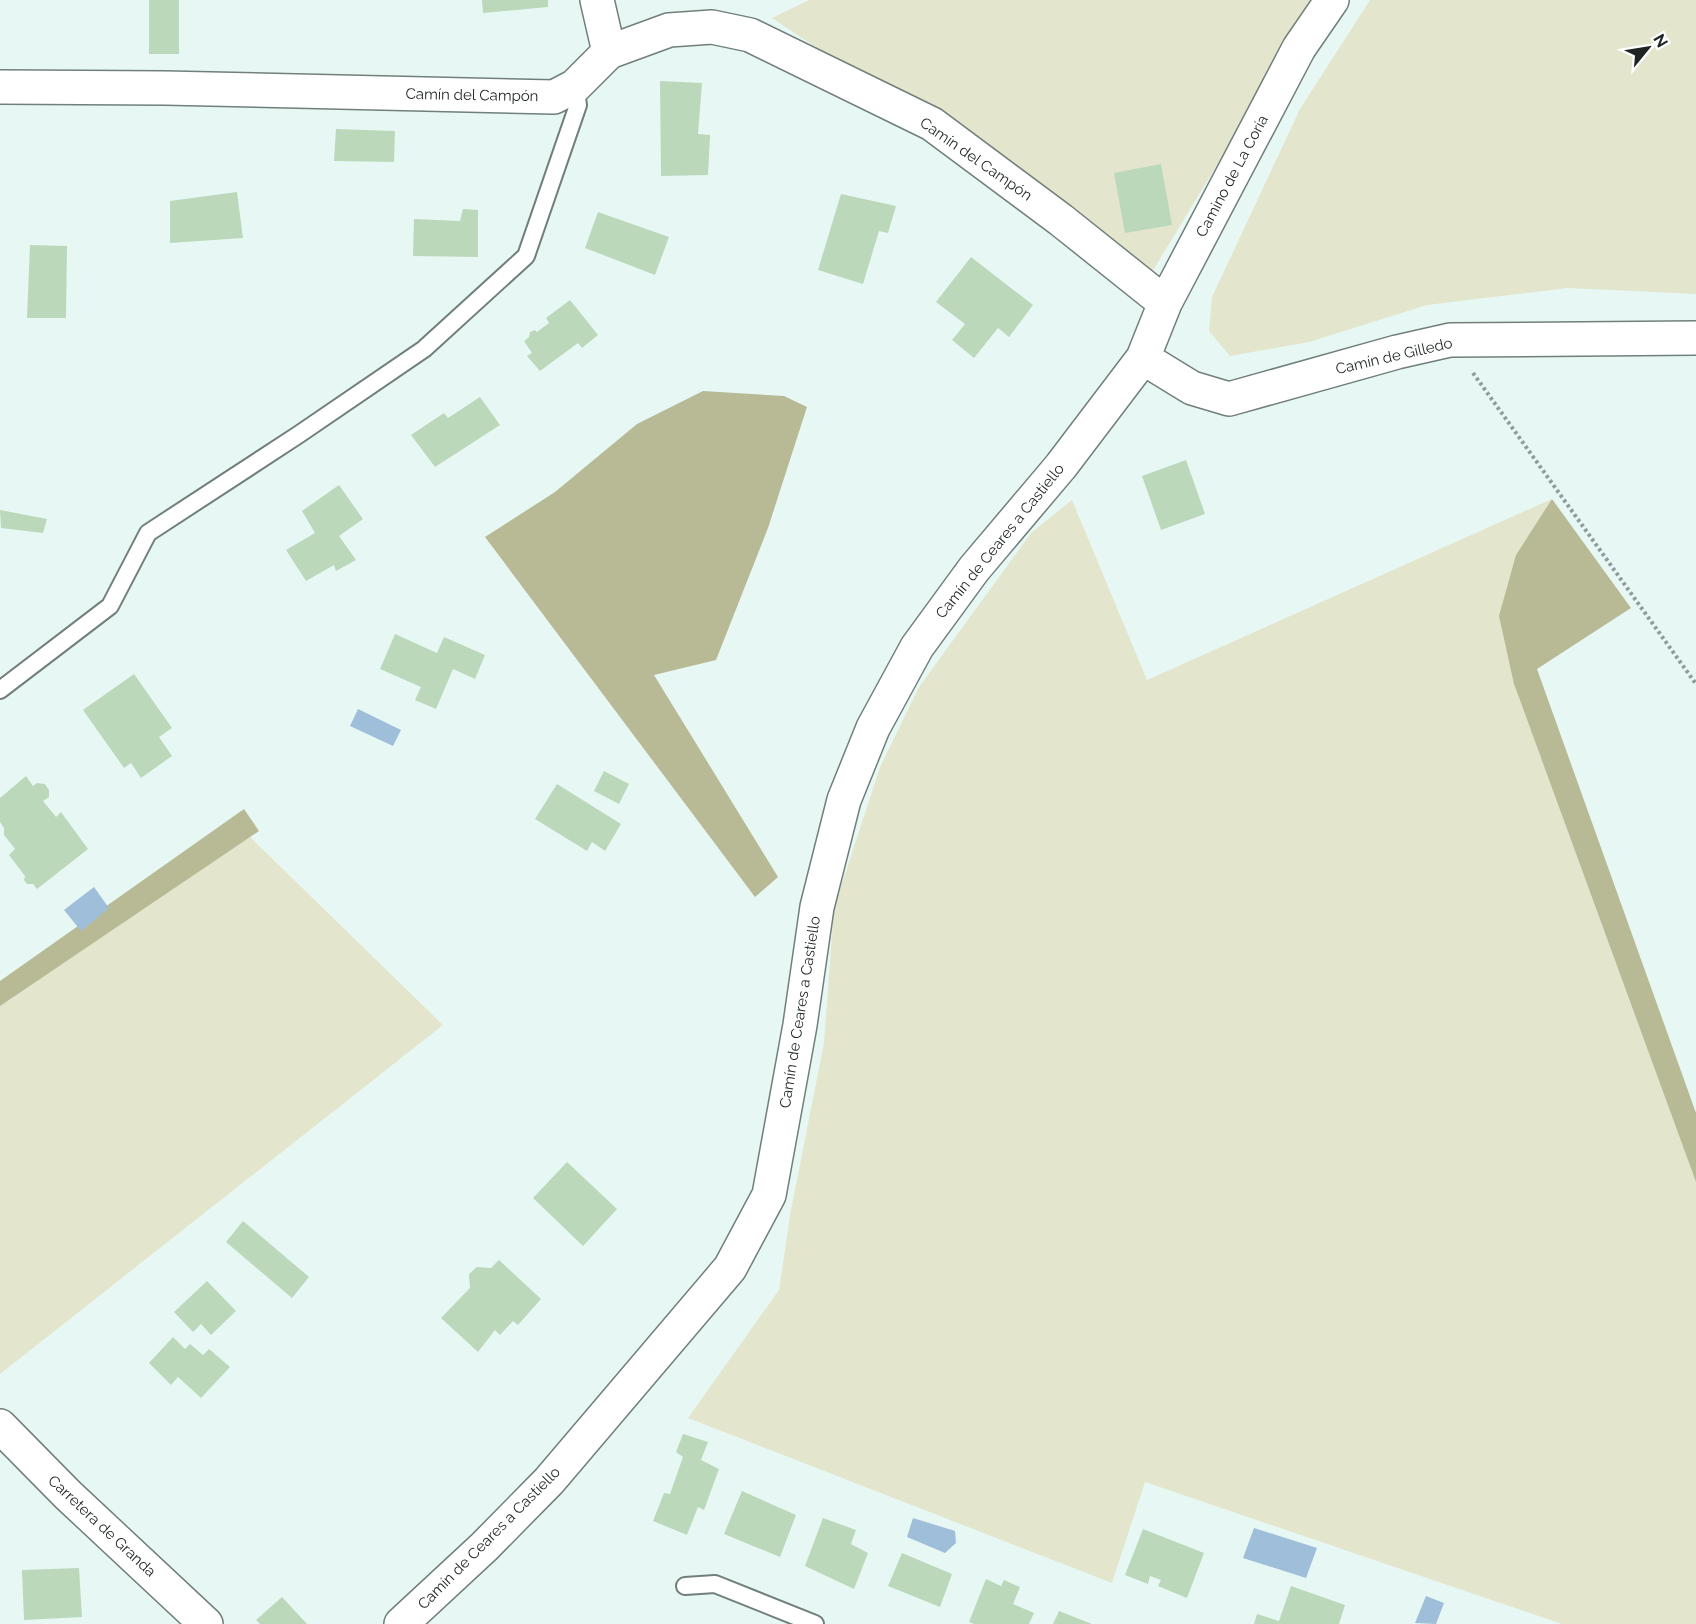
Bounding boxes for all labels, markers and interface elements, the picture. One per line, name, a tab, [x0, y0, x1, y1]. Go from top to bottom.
north arrow	[1618, 18, 1678, 78]
text: N	[1649, 31, 1672, 51]
street label: Camín del Campón	[405, 85, 539, 105]
street label: Camino de La Coría	[1192, 112, 1272, 240]
street label: Camín del Campón	[916, 114, 1036, 204]
street label: Camín de Gilledo	[1334, 334, 1454, 378]
street label: Camín de Ceares a Castiello	[932, 460, 1068, 622]
street label: Camín de Ceares a Castiello	[776, 915, 824, 1109]
street label: Camín de Ceares a Castiello	[414, 1463, 564, 1613]
street label: Carretera de Granda	[44, 1471, 160, 1581]

